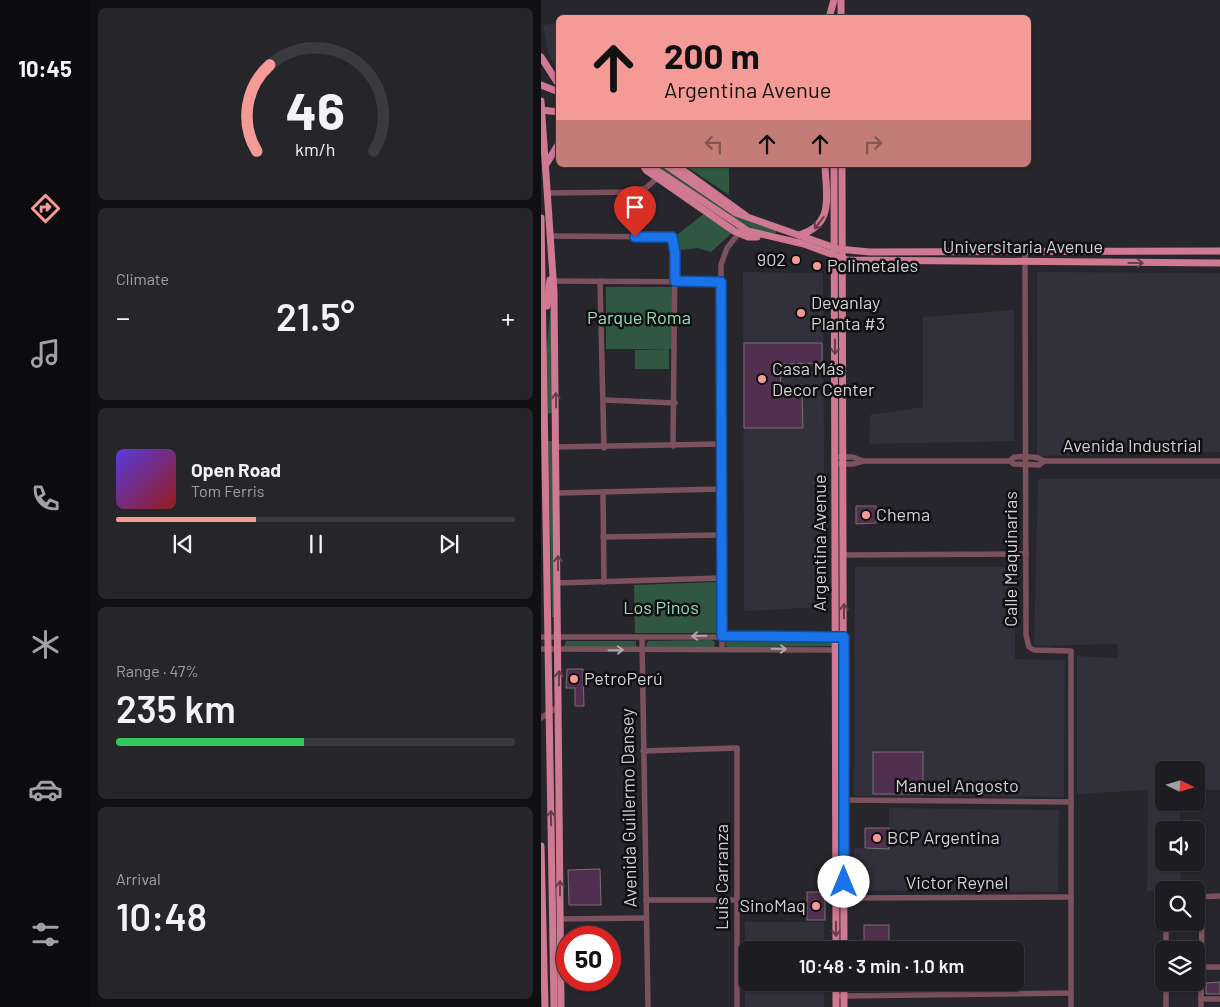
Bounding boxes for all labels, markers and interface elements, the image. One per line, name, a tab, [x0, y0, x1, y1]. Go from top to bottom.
text: 200 m	[664, 34, 760, 76]
icon: ahead	[581, 35, 646, 100]
text: 10:45	[18, 55, 72, 81]
text: Argentina Avenue	[664, 76, 832, 102]
text: 46	[286, 78, 345, 140]
icon: left	[700, 130, 728, 158]
icon: ahead	[753, 130, 781, 158]
icon: ahead	[806, 130, 834, 158]
icon: right	[859, 130, 887, 158]
text: km/h	[295, 138, 336, 160]
pin	[614, 186, 656, 237]
icon: directions	[28, 191, 63, 226]
icon: arrive	[621, 193, 649, 221]
one-way arrow	[814, 216, 825, 229]
street label: Universitaria Avenue	[943, 235, 1103, 257]
place label: 902	[757, 248, 786, 270]
marker: 902	[790, 254, 802, 266]
place label: Polimetales	[827, 254, 918, 276]
one-way arrow	[1128, 258, 1144, 268]
marker: Polimetales	[811, 260, 823, 272]
text: Climate	[116, 269, 169, 288]
place label: Devanlay Planta #3	[811, 291, 885, 334]
text: 21.5°	[276, 293, 355, 339]
text: −	[116, 300, 130, 334]
text: +	[501, 300, 515, 334]
park label: Parque Roma	[587, 306, 691, 328]
marker: Devanlay Planta #3	[795, 307, 807, 319]
icon: music	[28, 336, 63, 371]
one-way arrow	[830, 338, 840, 354]
place label: Casa Más Decor Center	[772, 357, 875, 400]
marker: Casa Más Decor Center	[756, 373, 768, 385]
one-way arrow	[551, 393, 560, 409]
street label: Avenida Industrial	[1063, 434, 1201, 456]
text: Open Road	[191, 458, 281, 481]
street label: Argentina Avenue	[808, 474, 830, 612]
icon: phone	[28, 481, 63, 516]
text: Tom Ferris	[191, 481, 265, 500]
street label: Calle Maquinarias	[999, 491, 1021, 627]
place label: Chema	[876, 503, 930, 525]
marker: Chema	[860, 509, 872, 521]
icon: previous	[169, 530, 197, 558]
icon: pause	[302, 530, 330, 558]
icon: next	[435, 530, 463, 558]
one-way arrow	[553, 555, 563, 572]
park label: Los Pinos	[623, 596, 699, 618]
one-way arrow	[839, 604, 849, 620]
icon: climate	[28, 627, 63, 662]
one-way arrow	[692, 632, 708, 641]
one-way arrow	[770, 644, 787, 654]
one-way arrow	[608, 645, 624, 654]
text: Range · 47%	[116, 661, 199, 680]
place label: PetroPerú	[584, 667, 663, 689]
one-way arrow	[554, 670, 564, 686]
marker: PetroPerú	[568, 673, 580, 685]
text: 235 km	[116, 685, 236, 731]
street label: Avenida Guillermo Dansey	[615, 708, 641, 908]
north arrow	[1155, 761, 1205, 811]
map controls	[1155, 761, 1205, 991]
icon: car	[28, 772, 63, 807]
street label: Manuel Angosto	[895, 774, 1019, 796]
one-way arrow	[546, 811, 555, 827]
button: sound	[1155, 821, 1205, 871]
street label: Luis Carranza	[710, 824, 732, 930]
place label: BCP Argentina	[887, 826, 1000, 848]
marker: BCP Argentina	[871, 832, 883, 844]
position arrow	[817, 855, 869, 907]
text: Arrival	[116, 869, 161, 888]
street label: Victor Reynel	[906, 871, 1008, 893]
one-way arrow	[555, 881, 565, 897]
button: search	[1155, 881, 1205, 931]
text: 10:48	[116, 893, 207, 939]
place label: SinoMaq	[740, 894, 806, 916]
marker: SinoMaq	[810, 900, 822, 912]
icon: filters	[28, 917, 63, 952]
one-way arrow	[831, 920, 841, 937]
speed limit sign: 50	[556, 926, 621, 991]
button: layers	[1155, 941, 1205, 991]
text: 10:48 · 3 min · 1.0 km	[799, 954, 964, 977]

